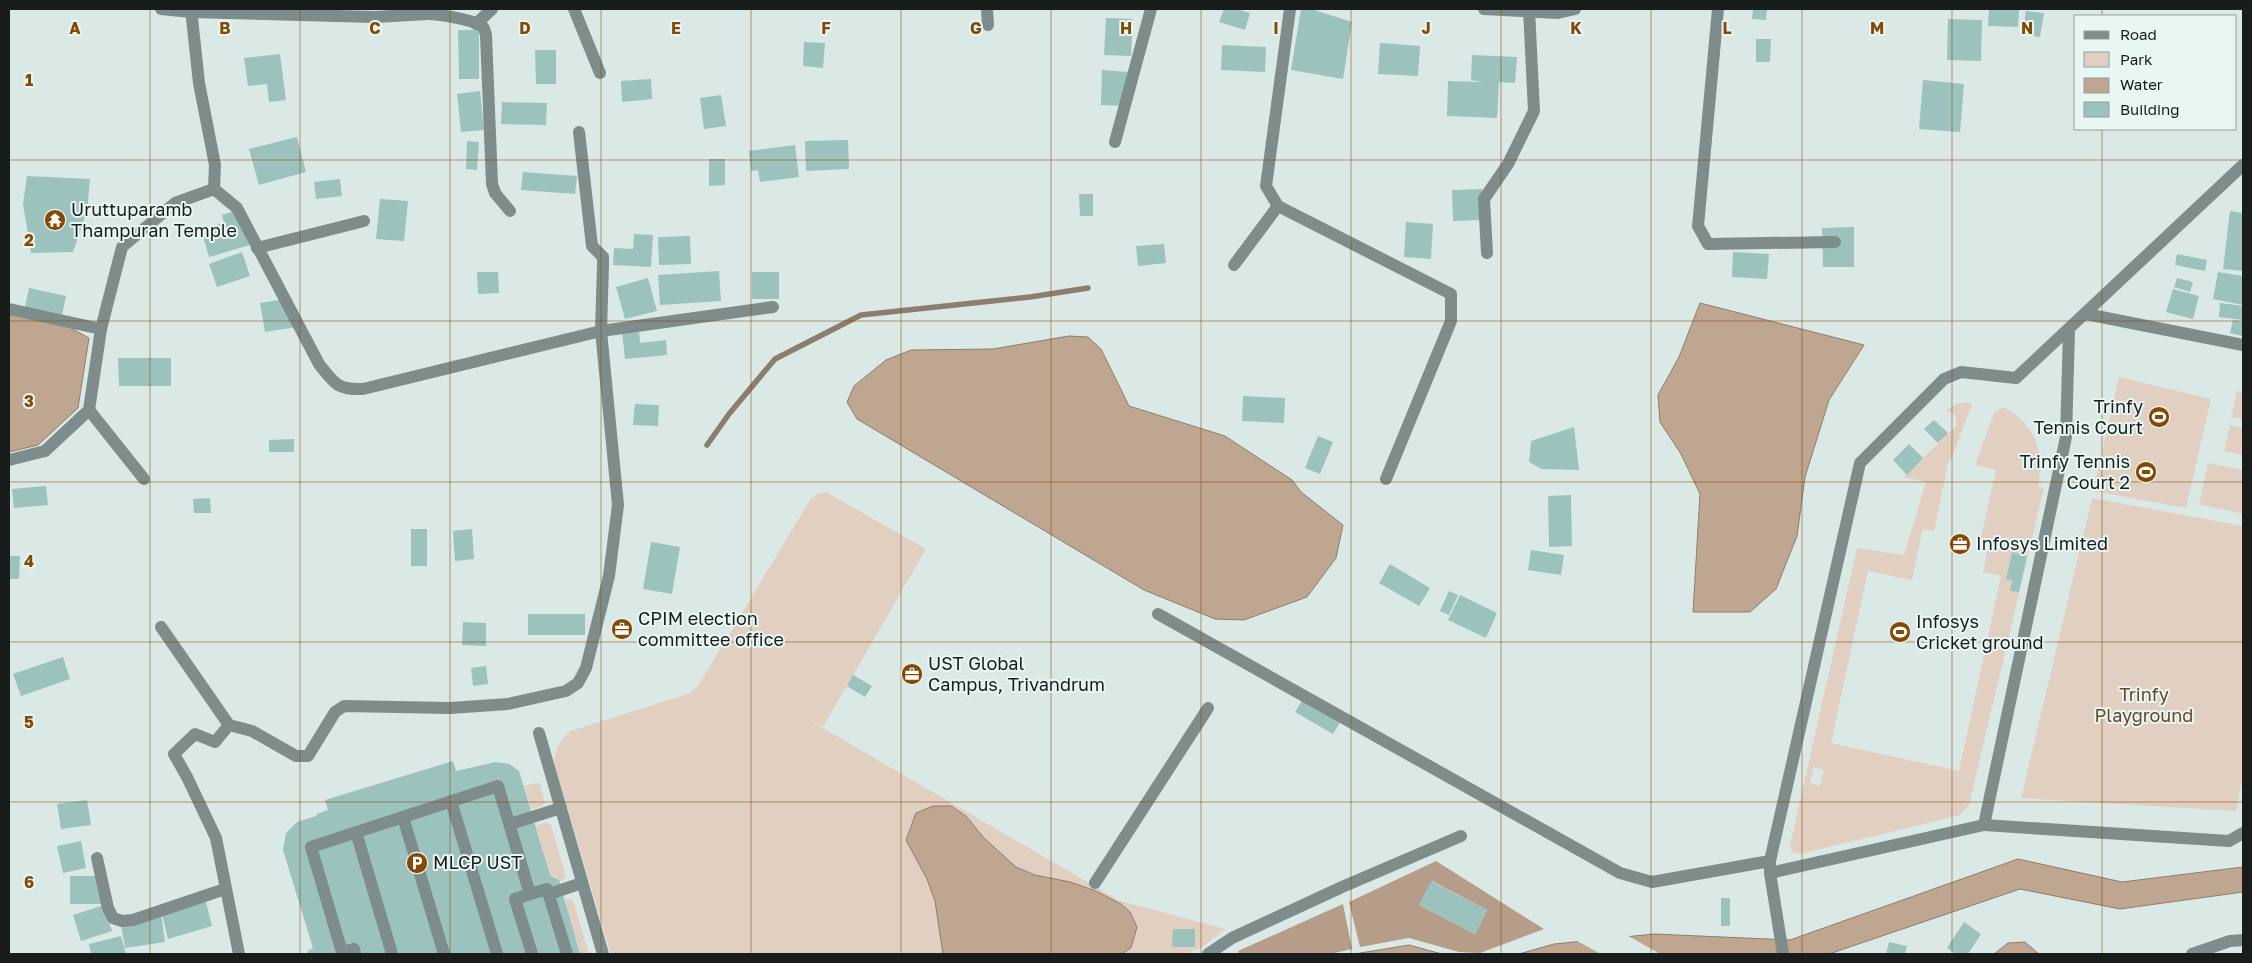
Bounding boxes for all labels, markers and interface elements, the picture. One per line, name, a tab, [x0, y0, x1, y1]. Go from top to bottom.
legend	[2074, 15, 2237, 130]
text: A	[69, 18, 81, 38]
text: B	[219, 18, 231, 38]
text: C	[369, 18, 381, 38]
text: D	[519, 18, 531, 38]
text: E	[671, 18, 681, 38]
text: F	[821, 18, 831, 38]
text: G	[970, 18, 982, 38]
text: H	[1120, 18, 1132, 38]
text: I	[1273, 18, 1279, 38]
text: J	[1421, 18, 1431, 38]
text: K	[1570, 18, 1582, 38]
text: L	[1722, 18, 1732, 38]
text: M	[1870, 18, 1884, 38]
text: N	[2021, 18, 2033, 38]
text: Road	[2120, 25, 2157, 43]
text: Park	[2120, 50, 2153, 68]
text: 1	[25, 70, 33, 90]
text: Water	[2120, 75, 2163, 93]
text: Building	[2120, 100, 2180, 118]
place label: Uruttuparamb Thampuran Temple	[71, 198, 237, 241]
temple icon: Uruttuparamb Thampuran Temple	[43, 208, 67, 232]
text: 2	[24, 230, 34, 250]
text: 3	[24, 391, 34, 411]
place label: Trinfy Tennis Court	[2034, 395, 2143, 438]
sports icon: Trinfy Tennis Court	[2147, 405, 2171, 429]
place label: Trinfy Tennis Court 2	[2020, 450, 2130, 493]
sports icon: Trinfy Tennis Court 2	[2134, 460, 2158, 484]
office icon: Infosys Limited	[1948, 532, 1972, 556]
place label: Infosys Limited	[1976, 532, 2108, 554]
text: 4	[24, 551, 34, 571]
place label: CPIM election committee office	[638, 607, 784, 650]
place label: Infosys Cricket ground	[1916, 610, 2044, 653]
office icon: CPIM election committee office	[610, 617, 634, 641]
sports icon: Infosys Cricket ground	[1888, 620, 1912, 644]
place label: UST Global Campus, Trivandrum	[928, 652, 1105, 695]
office icon: UST Global Campus, Trivandrum	[900, 662, 924, 686]
park label: Trinfy Playground	[2095, 683, 2193, 726]
text: 5	[24, 712, 34, 732]
parking icon: MLCP UST	[405, 851, 429, 875]
place label: MLCP UST	[433, 851, 522, 873]
text: 6	[24, 872, 34, 892]

